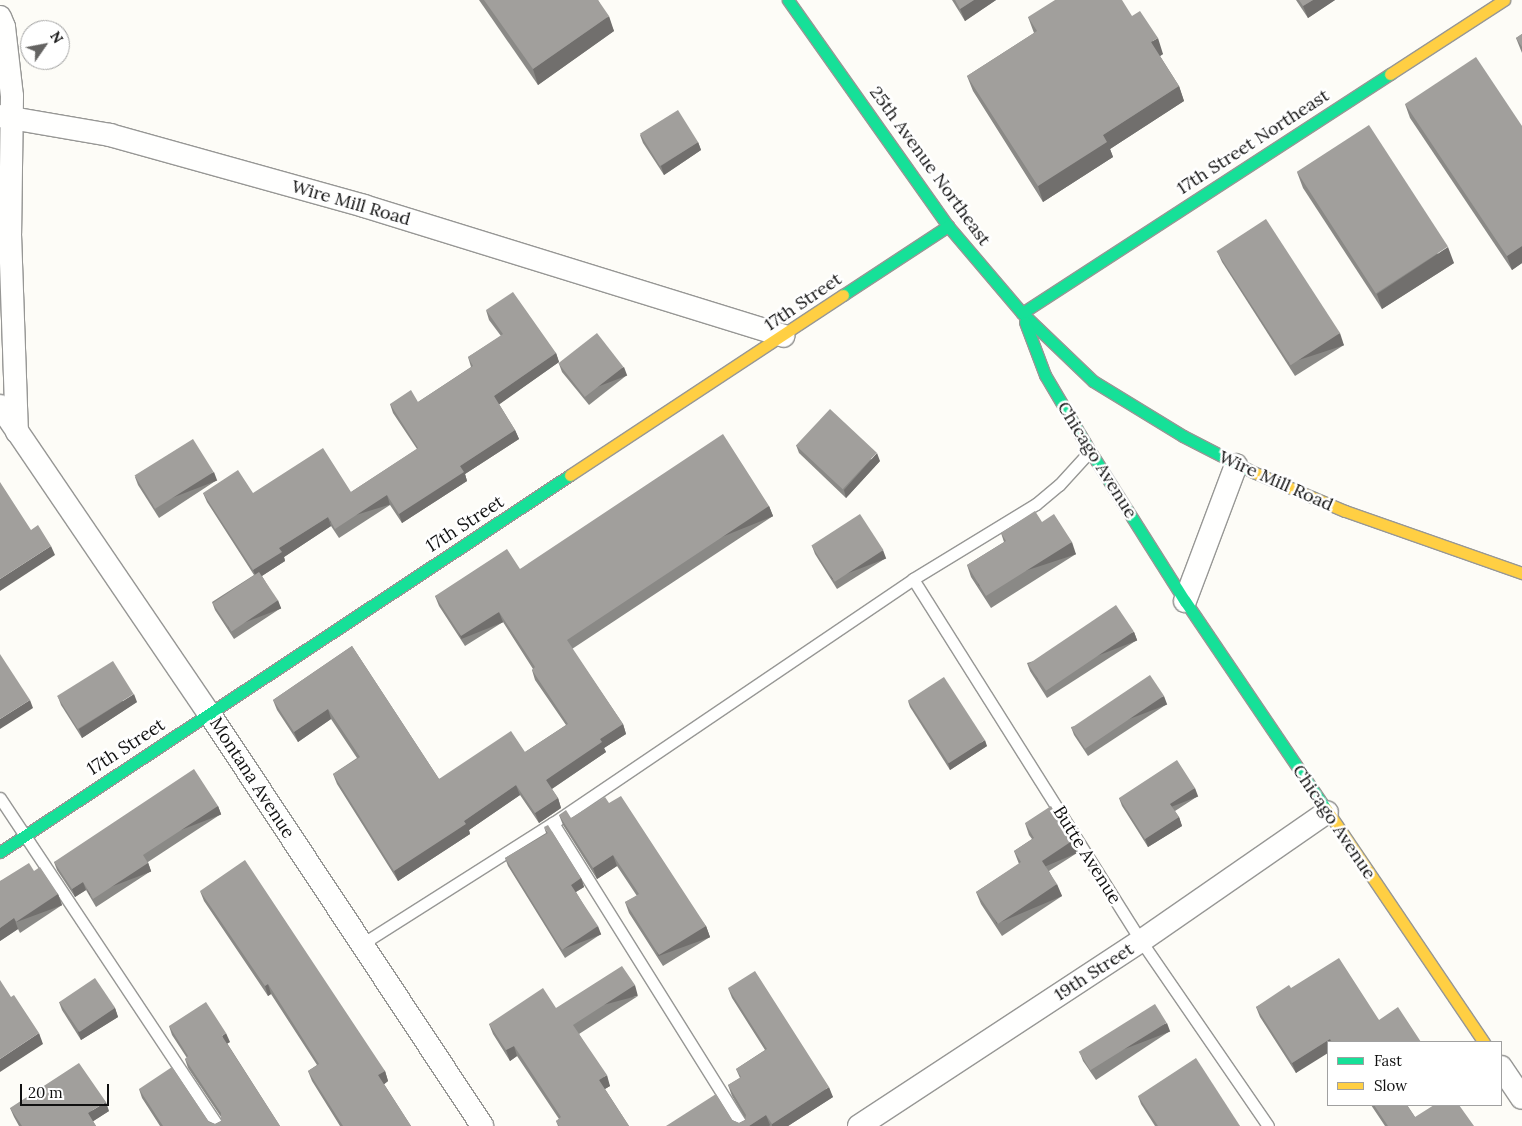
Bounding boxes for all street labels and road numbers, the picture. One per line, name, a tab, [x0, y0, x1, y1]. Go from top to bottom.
street label: 25th Avenue Northeast	[865, 82, 995, 250]
street label: 17th Street Northeast	[1173, 85, 1333, 199]
street label: Wire Mill Road	[289, 176, 413, 230]
street label: 17th Street	[760, 268, 846, 336]
street label: Chicago Avenue	[1052, 398, 1142, 522]
street label: Wire Mill Road	[1216, 446, 1336, 516]
street label: 17th Street	[422, 491, 508, 557]
street label: Montana Avenue	[205, 713, 299, 843]
street label: 17th Street	[83, 714, 169, 780]
street label: Chicago Avenue	[1288, 761, 1380, 883]
street label: Butte Avenue	[1048, 802, 1126, 908]
street label: 19th Street	[1050, 938, 1138, 1006]

